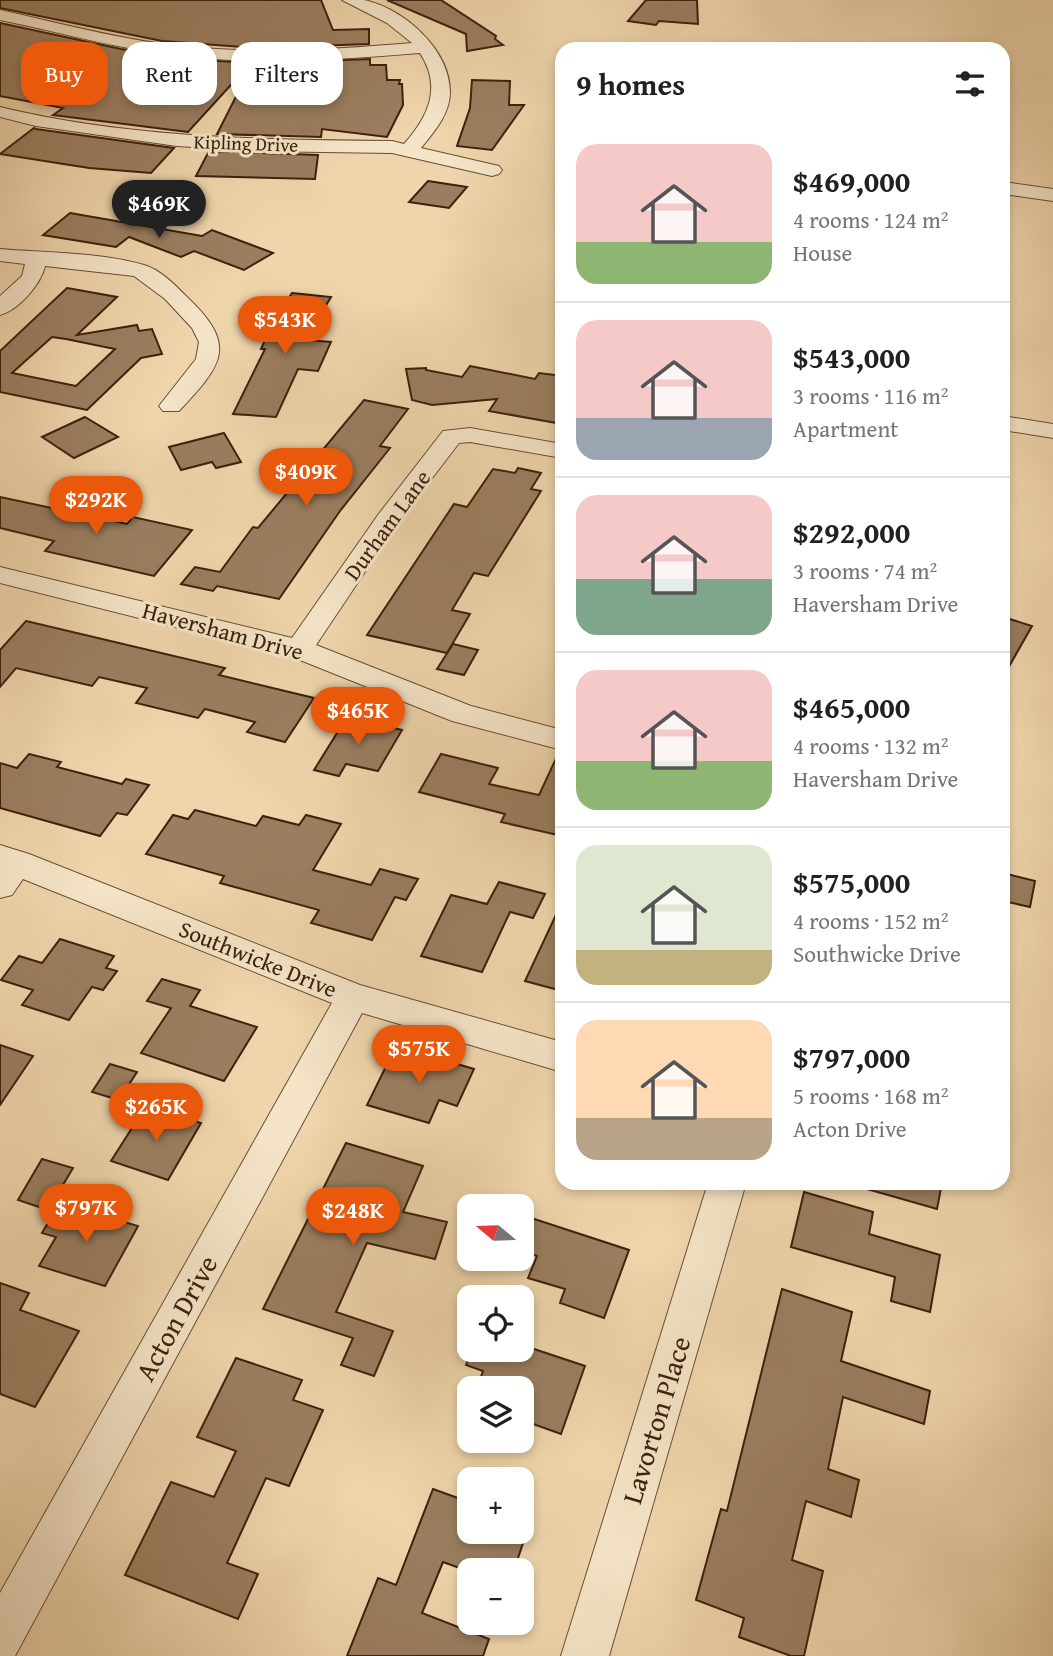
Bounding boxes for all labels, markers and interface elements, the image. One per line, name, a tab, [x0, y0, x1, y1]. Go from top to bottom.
chip: Buy	[21, 42, 108, 105]
chip: Rent	[122, 42, 217, 105]
chip: Filters	[231, 42, 343, 105]
text: 9 homes	[576, 62, 685, 106]
icon: filters	[951, 65, 989, 103]
street label: Kipling Drive	[193, 127, 299, 159]
text: $469,000	[793, 159, 910, 203]
icon: home	[632, 172, 716, 256]
pin: $469K	[110, 180, 208, 240]
text: $469K	[128, 186, 190, 219]
text: 4 rooms · 124 m²	[793, 203, 948, 236]
text: House	[793, 236, 852, 269]
pin: $543K	[236, 296, 334, 356]
text: $543K	[254, 302, 316, 335]
text: $543,000	[793, 335, 910, 379]
icon: home	[632, 348, 716, 432]
text: 3 rooms · 116 m²	[793, 379, 948, 412]
text: Apartment	[793, 412, 898, 445]
pin: $409K	[257, 448, 355, 508]
text: $409K	[275, 454, 337, 487]
street label: Durham Lane	[335, 463, 438, 587]
pin: $292K	[47, 476, 145, 536]
text: $292K	[65, 482, 127, 515]
text: $292,000	[793, 510, 910, 554]
icon: home	[632, 523, 716, 607]
text: 3 rooms · 74 m²	[793, 554, 937, 587]
text: Haversham Drive	[793, 587, 958, 620]
street label: Haversham Drive	[139, 593, 307, 668]
text: $465,000	[793, 685, 910, 729]
pin: $465K	[309, 688, 407, 747]
text: $465K	[327, 693, 389, 726]
icon: home	[632, 698, 716, 782]
text: 4 rooms · 132 m²	[793, 729, 948, 762]
text: Haversham Drive	[793, 762, 958, 795]
text: $575,000	[793, 860, 910, 904]
icon: home	[632, 873, 716, 957]
text: 4 rooms · 152 m²	[793, 904, 948, 937]
street label: Southwicke Drive	[174, 912, 342, 1005]
text: Southwicke Drive	[793, 937, 961, 970]
pin: $575K	[370, 1026, 468, 1085]
text: $575K	[388, 1031, 450, 1064]
text: $797,000	[793, 1035, 910, 1079]
icon: home	[632, 1048, 716, 1132]
text: 5 rooms · 168 m²	[793, 1079, 948, 1112]
pin: $265K	[107, 1084, 205, 1143]
text: $265K	[125, 1089, 187, 1122]
text: Acton Drive	[793, 1112, 907, 1145]
pin: $797K	[37, 1184, 135, 1244]
pin: $248K	[304, 1188, 402, 1247]
text: $797K	[55, 1190, 117, 1223]
text: $248K	[322, 1193, 384, 1226]
north arrow	[457, 1194, 534, 1270]
map controls	[457, 1194, 534, 1635]
street label: Acton Drive	[124, 1247, 227, 1388]
button: locate	[457, 1285, 534, 1362]
street label: Lavorton Place	[611, 1331, 700, 1509]
button: layers	[457, 1376, 534, 1453]
button: +	[457, 1467, 534, 1544]
button: −	[457, 1558, 534, 1635]

